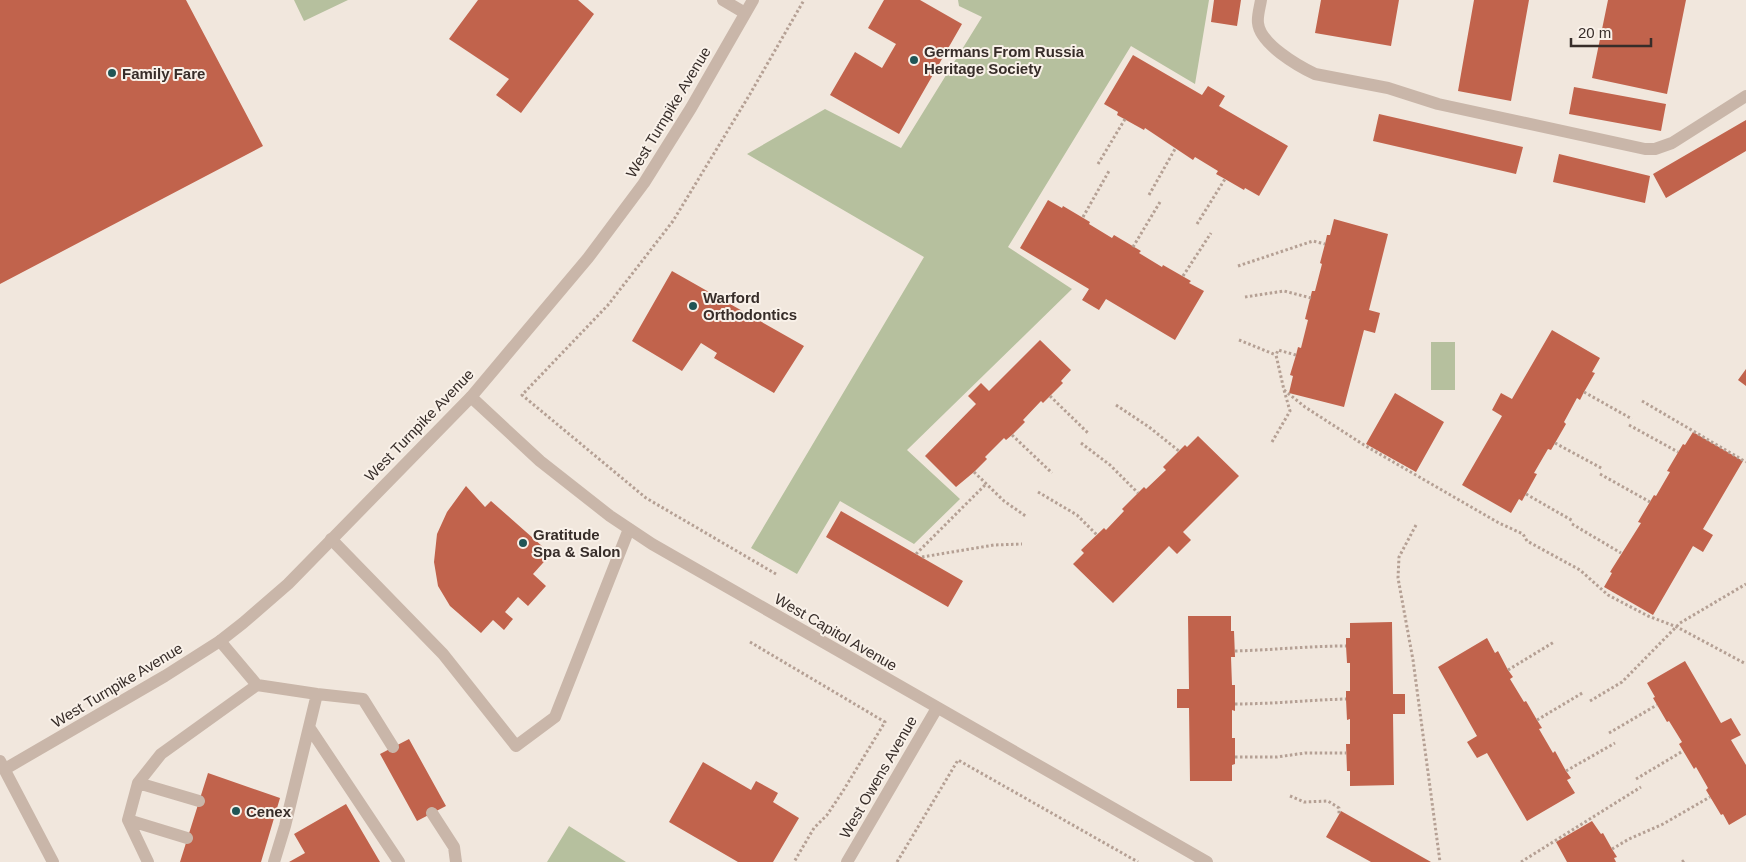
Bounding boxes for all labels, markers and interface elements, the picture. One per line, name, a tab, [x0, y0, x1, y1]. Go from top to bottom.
scale bar	[1571, 15, 1651, 47]
text: 20 m	[1578, 24, 1611, 41]
place label: Germans From Russia Heritage Society	[924, 43, 1085, 77]
street label: West Turnpike Avenue	[622, 44, 714, 180]
marker: Germans From Russia Heritage Society	[908, 54, 920, 66]
place label: Family Fare	[122, 65, 205, 82]
marker: Family Fare	[106, 67, 118, 79]
place label: Warford Orthodontics	[703, 289, 797, 323]
marker: Warford Orthodontics	[687, 300, 699, 312]
street label: West Turnpike Avenue	[361, 365, 477, 485]
place label: Gratitude Spa & Salon	[533, 526, 621, 560]
marker: Gratitude Spa & Salon	[517, 537, 529, 549]
street label: West Capitol Avenue	[772, 590, 900, 674]
street label: West Turnpike Avenue	[49, 639, 185, 731]
street label: West Owens Avenue	[836, 713, 920, 841]
place label: Cenex	[246, 803, 292, 820]
marker: Cenex	[230, 805, 242, 817]

